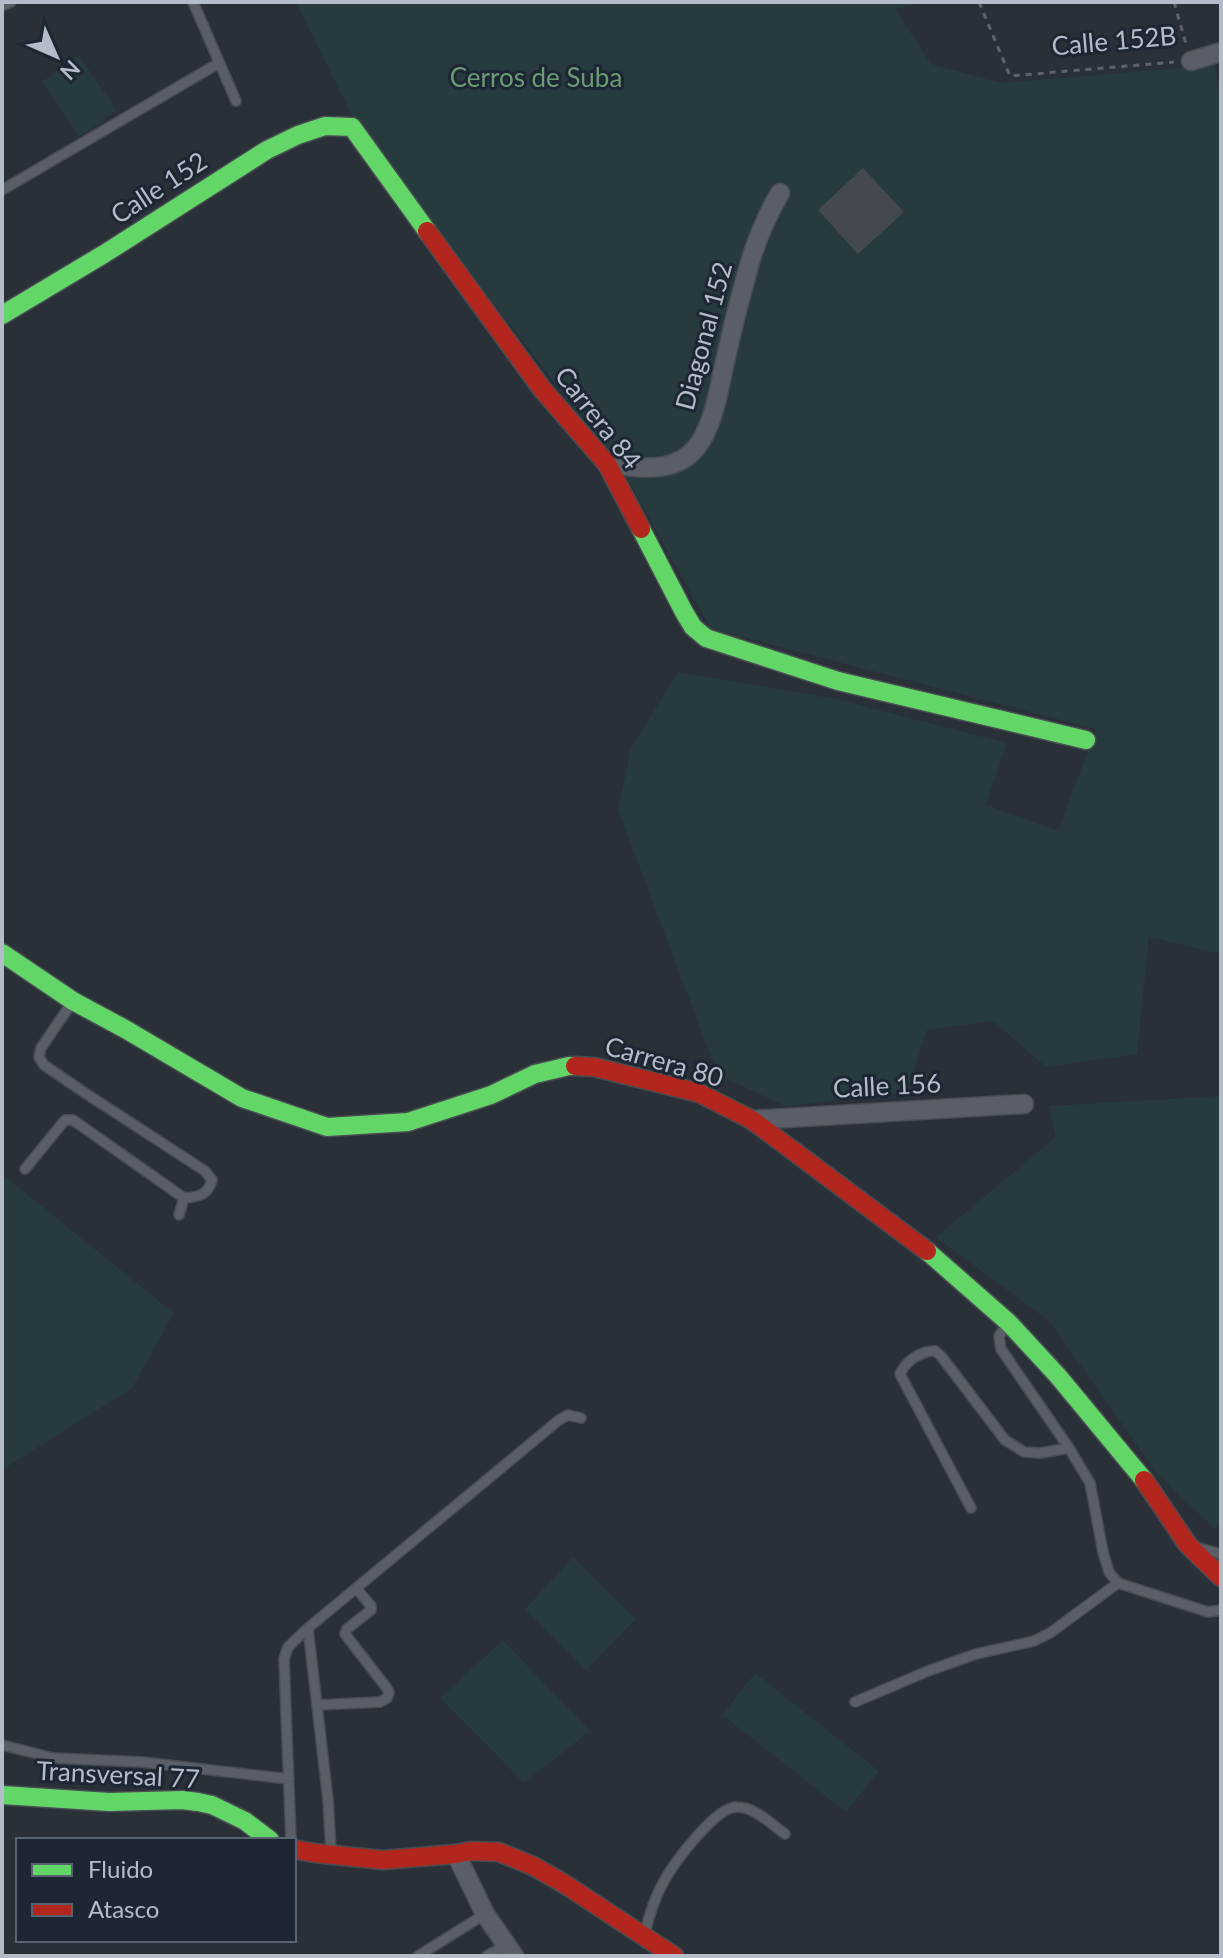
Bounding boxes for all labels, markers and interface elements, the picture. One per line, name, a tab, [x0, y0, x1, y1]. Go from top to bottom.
north arrow	[16, 16, 96, 96]
street label: Calle 152B	[1050, 19, 1178, 61]
text: N	[55, 55, 86, 86]
park label: Cerros de Suba	[450, 61, 622, 93]
street label: Calle 152	[104, 144, 213, 230]
street label: Diagonal 152	[668, 258, 738, 413]
street label: Carrera 84	[549, 360, 649, 475]
street label: Carrera 80	[602, 1029, 727, 1093]
street label: Calle 156	[832, 1066, 942, 1104]
street label: Transversal 77	[36, 1754, 201, 1794]
legend	[16, 1838, 296, 1942]
text: Fluido	[88, 1854, 153, 1883]
text: Atasco	[88, 1894, 159, 1923]

